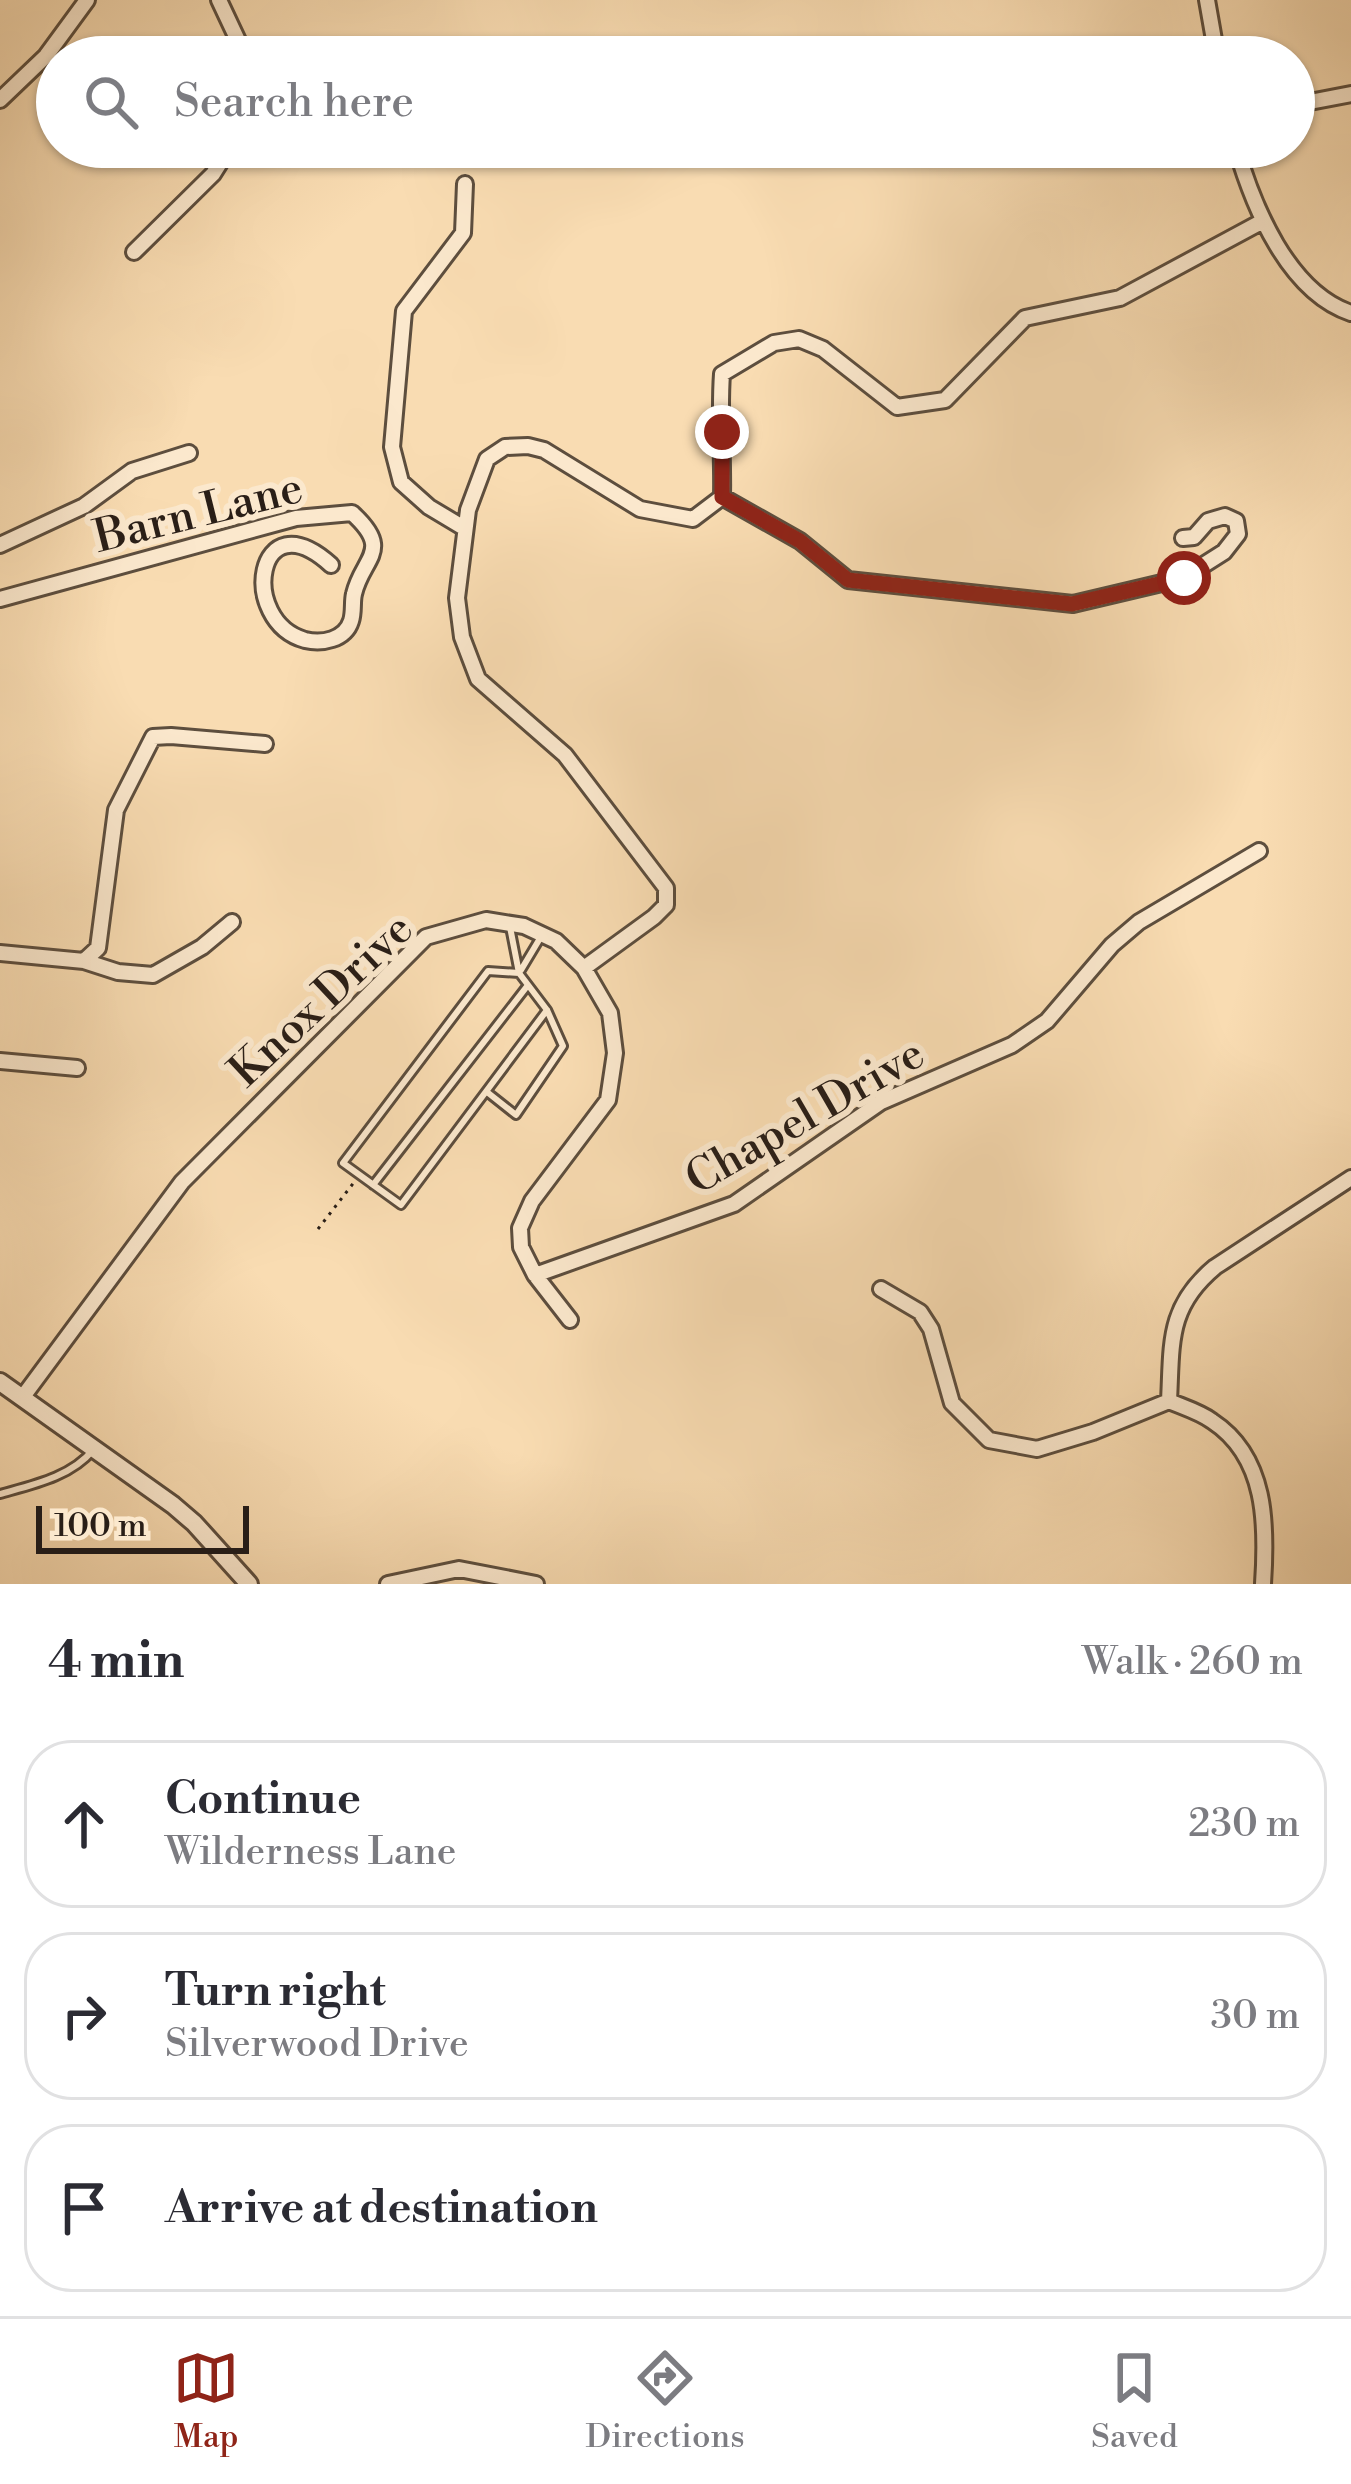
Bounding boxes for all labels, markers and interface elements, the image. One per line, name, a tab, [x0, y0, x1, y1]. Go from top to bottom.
search box	[36, 36, 1315, 168]
icon: search	[78, 69, 144, 135]
text: Search here	[174, 74, 414, 131]
route end	[695, 405, 749, 459]
street label: Barn Lane	[88, 460, 309, 567]
route start	[1157, 551, 1211, 605]
street label: Knox Drive	[218, 901, 425, 1100]
street label: Chapel Drive	[676, 1026, 935, 1208]
scale bar	[36, 1500, 249, 1553]
text: 100 m	[54, 1506, 147, 1547]
text: 4 min	[48, 1630, 184, 1694]
text: Walk · 260 m	[1082, 1638, 1303, 1687]
text: Continue	[165, 1771, 361, 1828]
icon: ahead	[51, 1791, 117, 1857]
text: 230 m	[1188, 1800, 1300, 1849]
text: Wilderness Lane	[165, 1828, 456, 1877]
text: Turn right	[165, 1963, 386, 2020]
icon: right	[51, 1983, 117, 2049]
text: 30 m	[1210, 1992, 1300, 2041]
text: Silverwood Drive	[165, 2020, 469, 2069]
icon: arrive	[51, 2175, 117, 2241]
text: Arrive at destination	[165, 2180, 598, 2237]
tab: Map	[173, 2345, 239, 2458]
tab: Directions	[586, 2345, 745, 2458]
tab: Saved	[1091, 2345, 1178, 2458]

